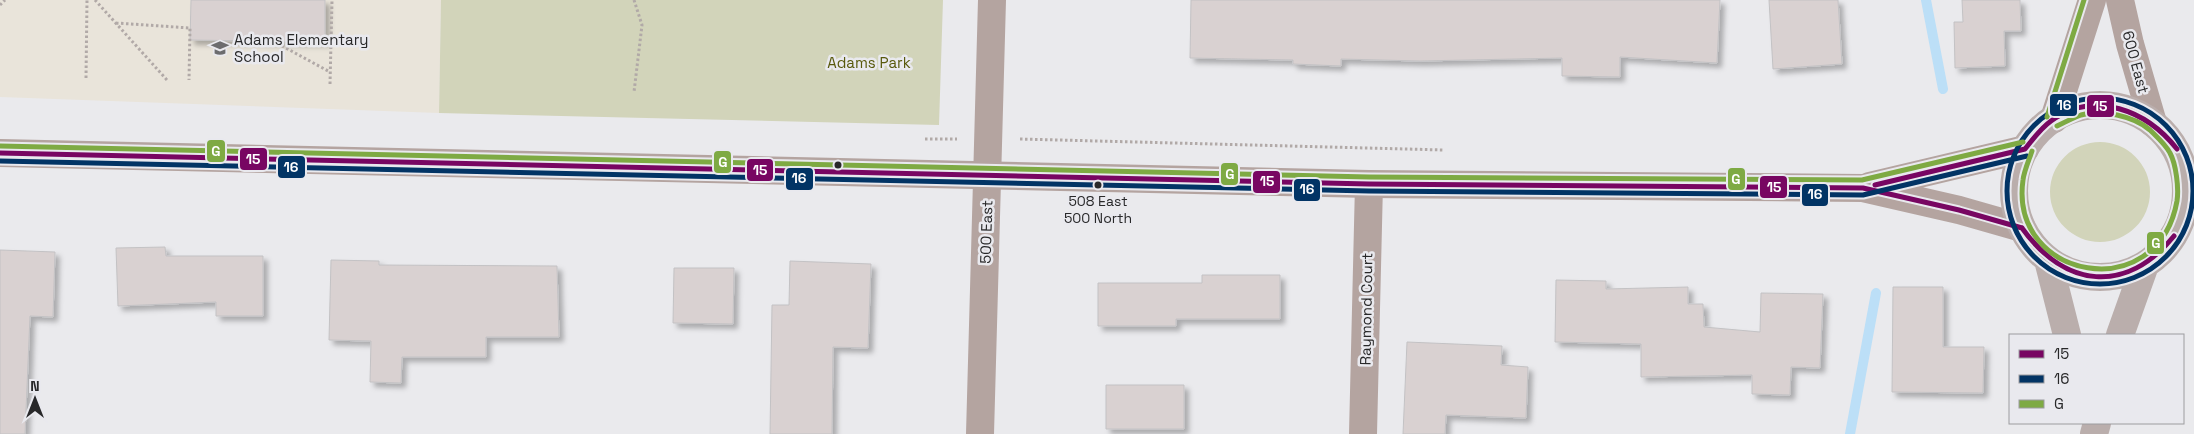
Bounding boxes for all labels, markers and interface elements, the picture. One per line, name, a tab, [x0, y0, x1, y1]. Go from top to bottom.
street label: 600 East	[2119, 29, 2153, 95]
place label: Adams Elementary School	[234, 30, 368, 66]
school or university icon: Adams Elementary School	[210, 38, 230, 58]
park label: Adams Park	[827, 53, 911, 72]
line badge: 16	[2049, 93, 2078, 117]
line badge: 15	[2086, 94, 2115, 118]
text: 16	[2057, 96, 2072, 114]
text: 15	[2093, 97, 2107, 115]
line badge: G	[206, 139, 226, 163]
text: G	[211, 142, 221, 160]
line badge: 15	[239, 147, 268, 171]
text: 15	[246, 150, 260, 168]
line badge: G	[713, 150, 732, 174]
text: G	[718, 153, 728, 171]
line badge: 16	[277, 155, 306, 179]
text: 16	[284, 158, 299, 176]
line badge: 15	[746, 158, 774, 182]
unlabelled marker	[833, 160, 843, 170]
text: 15	[753, 161, 767, 179]
line badge: G	[1220, 162, 1239, 186]
text: G	[1225, 165, 1235, 183]
line badge: 16	[785, 167, 814, 191]
line badge: G	[1727, 167, 1746, 191]
text: 16	[792, 169, 807, 187]
line badge: 15	[1252, 170, 1281, 194]
text: G	[1731, 170, 1741, 188]
text: 15	[1260, 172, 1274, 190]
line badge: 15	[1759, 175, 1788, 199]
line badge: 16	[1293, 178, 1321, 202]
text: 15	[1767, 178, 1781, 196]
marker: 508 East 500 North	[1093, 180, 1103, 190]
text: 16	[1300, 180, 1315, 198]
line badge: 16	[1801, 183, 1829, 207]
text: 16	[1808, 185, 1823, 203]
place label: 508 East 500 North	[1064, 192, 1132, 227]
street label: 500 East	[975, 200, 997, 264]
line badge: G	[2146, 231, 2165, 255]
text: G	[2151, 234, 2161, 252]
street label: Raymond Court	[1356, 252, 1376, 365]
legend	[2009, 334, 2184, 424]
text: 15	[2054, 344, 2069, 363]
text: 16	[2054, 369, 2069, 388]
north arrow	[10, 374, 60, 424]
text: N	[30, 377, 40, 395]
text: G	[2054, 394, 2064, 413]

